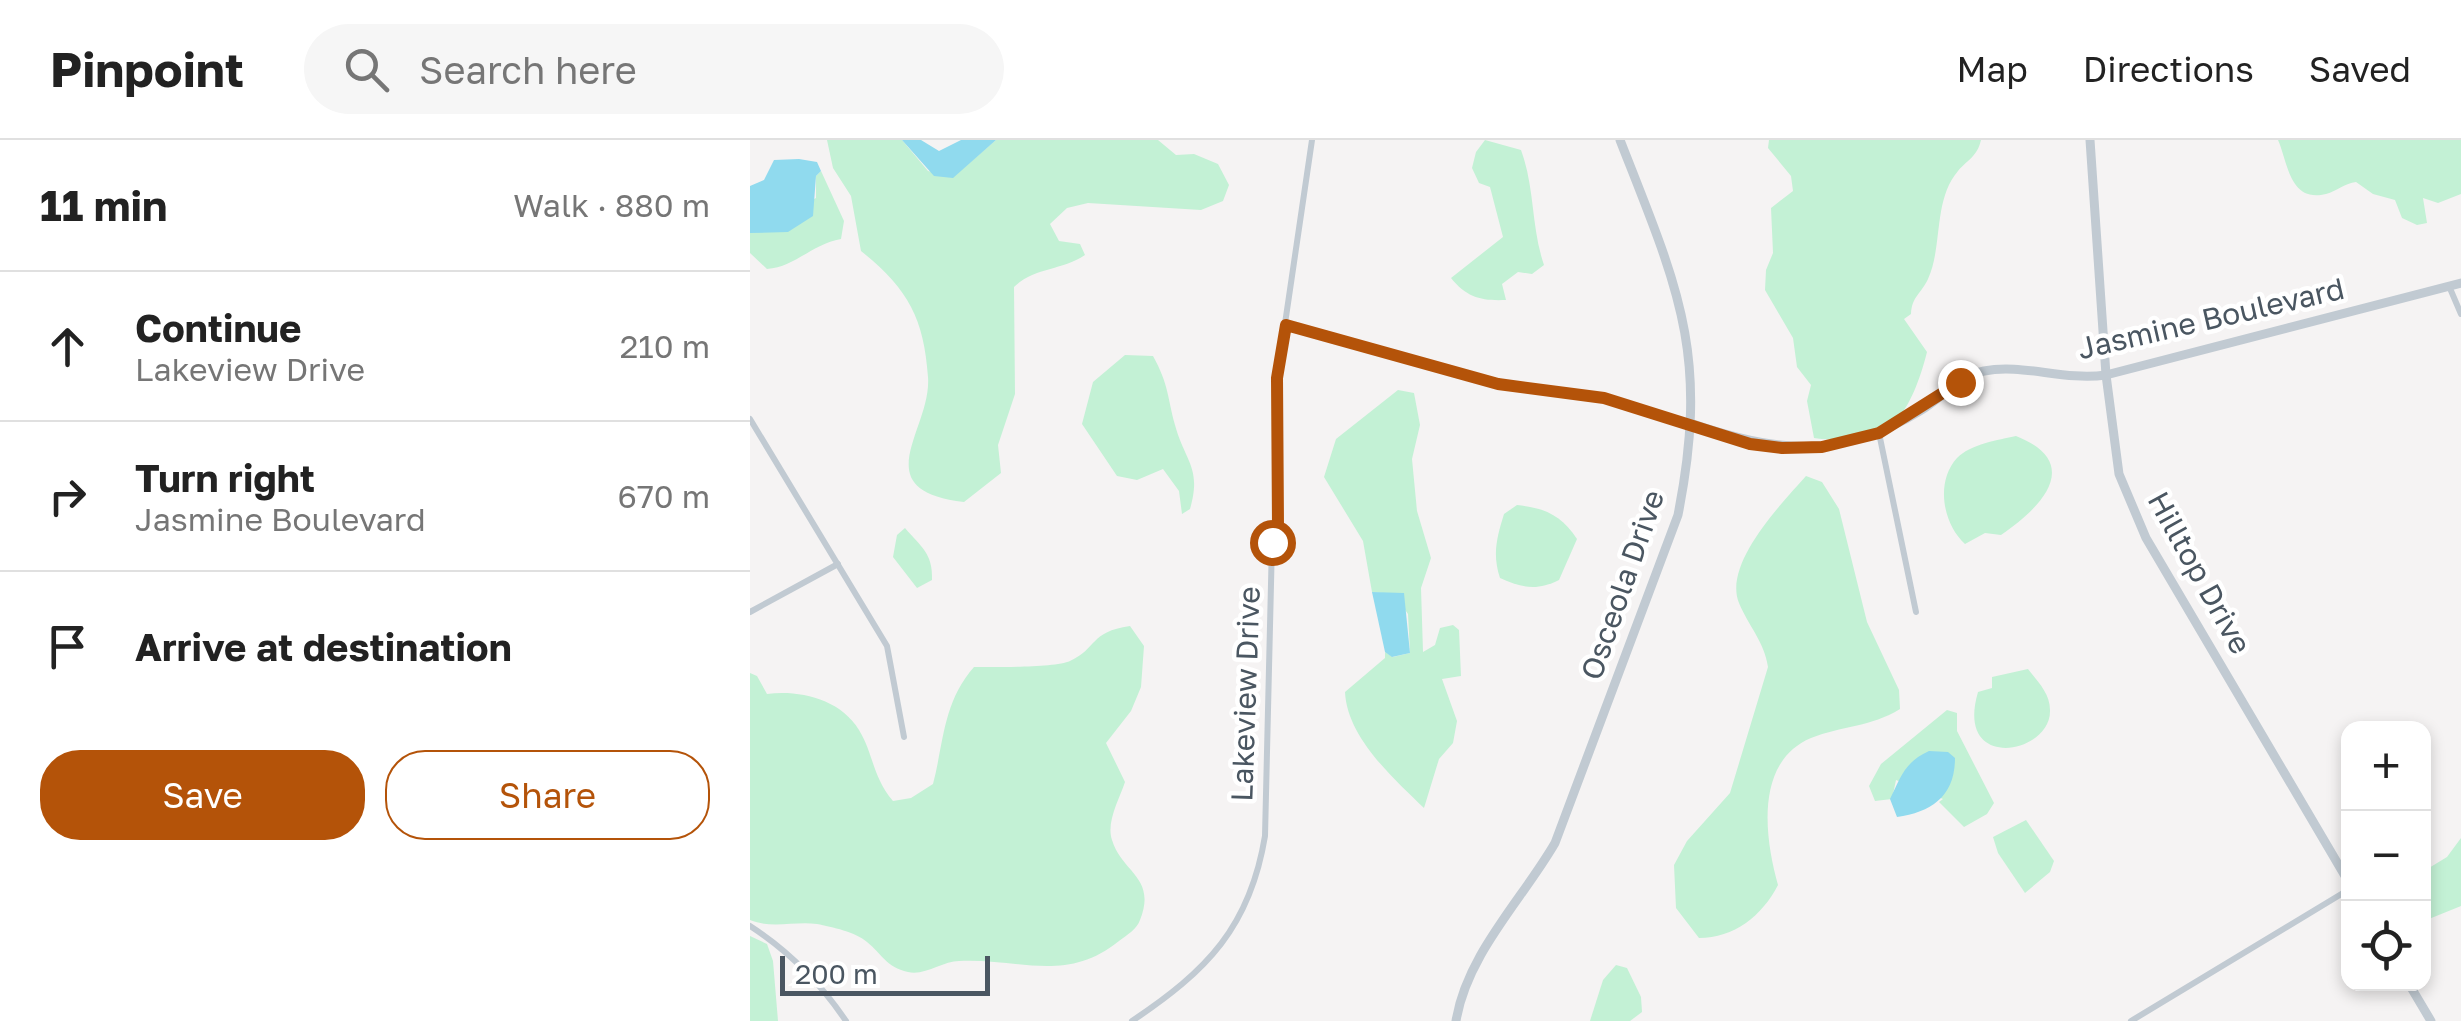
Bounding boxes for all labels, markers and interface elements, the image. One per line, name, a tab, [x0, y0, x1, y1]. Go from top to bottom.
search box	[304, 24, 1004, 114]
text: Pinpoint	[50, 40, 244, 98]
icon: search	[339, 42, 394, 97]
text: Search here	[419, 47, 637, 92]
text: Map	[1956, 48, 2028, 90]
text: Directions	[2083, 48, 2254, 90]
text: Saved	[2309, 48, 2411, 90]
text: 11 min	[40, 180, 167, 230]
text: Walk · 880 m	[513, 186, 710, 224]
street label: Jasmine Boulevard	[2074, 270, 2348, 366]
text: Continue	[135, 305, 301, 350]
icon: ahead	[40, 319, 95, 374]
text: 210 m	[620, 327, 710, 365]
text: Lakeview Drive	[135, 350, 365, 388]
route end	[1938, 360, 1984, 406]
text: Turn right	[135, 455, 315, 500]
icon: right	[40, 469, 95, 524]
text: 670 m	[618, 477, 710, 515]
street label: Osceola Drive	[1573, 485, 1671, 684]
street label: Hilltop Drive	[2141, 485, 2259, 660]
text: Jasmine Boulevard	[135, 500, 426, 538]
route start	[1250, 520, 1296, 566]
street label: Lakeview Drive	[1223, 586, 1267, 802]
icon: arrive	[40, 619, 95, 674]
text: Arrive at destination	[135, 624, 512, 669]
map controls	[2341, 721, 2431, 991]
button: +	[2341, 721, 2431, 811]
button: Save	[40, 750, 365, 840]
button: Share	[385, 750, 710, 840]
button: −	[2341, 811, 2431, 901]
button: locate	[2341, 901, 2431, 991]
scale bar	[780, 951, 990, 996]
text: 200 m	[795, 957, 878, 990]

